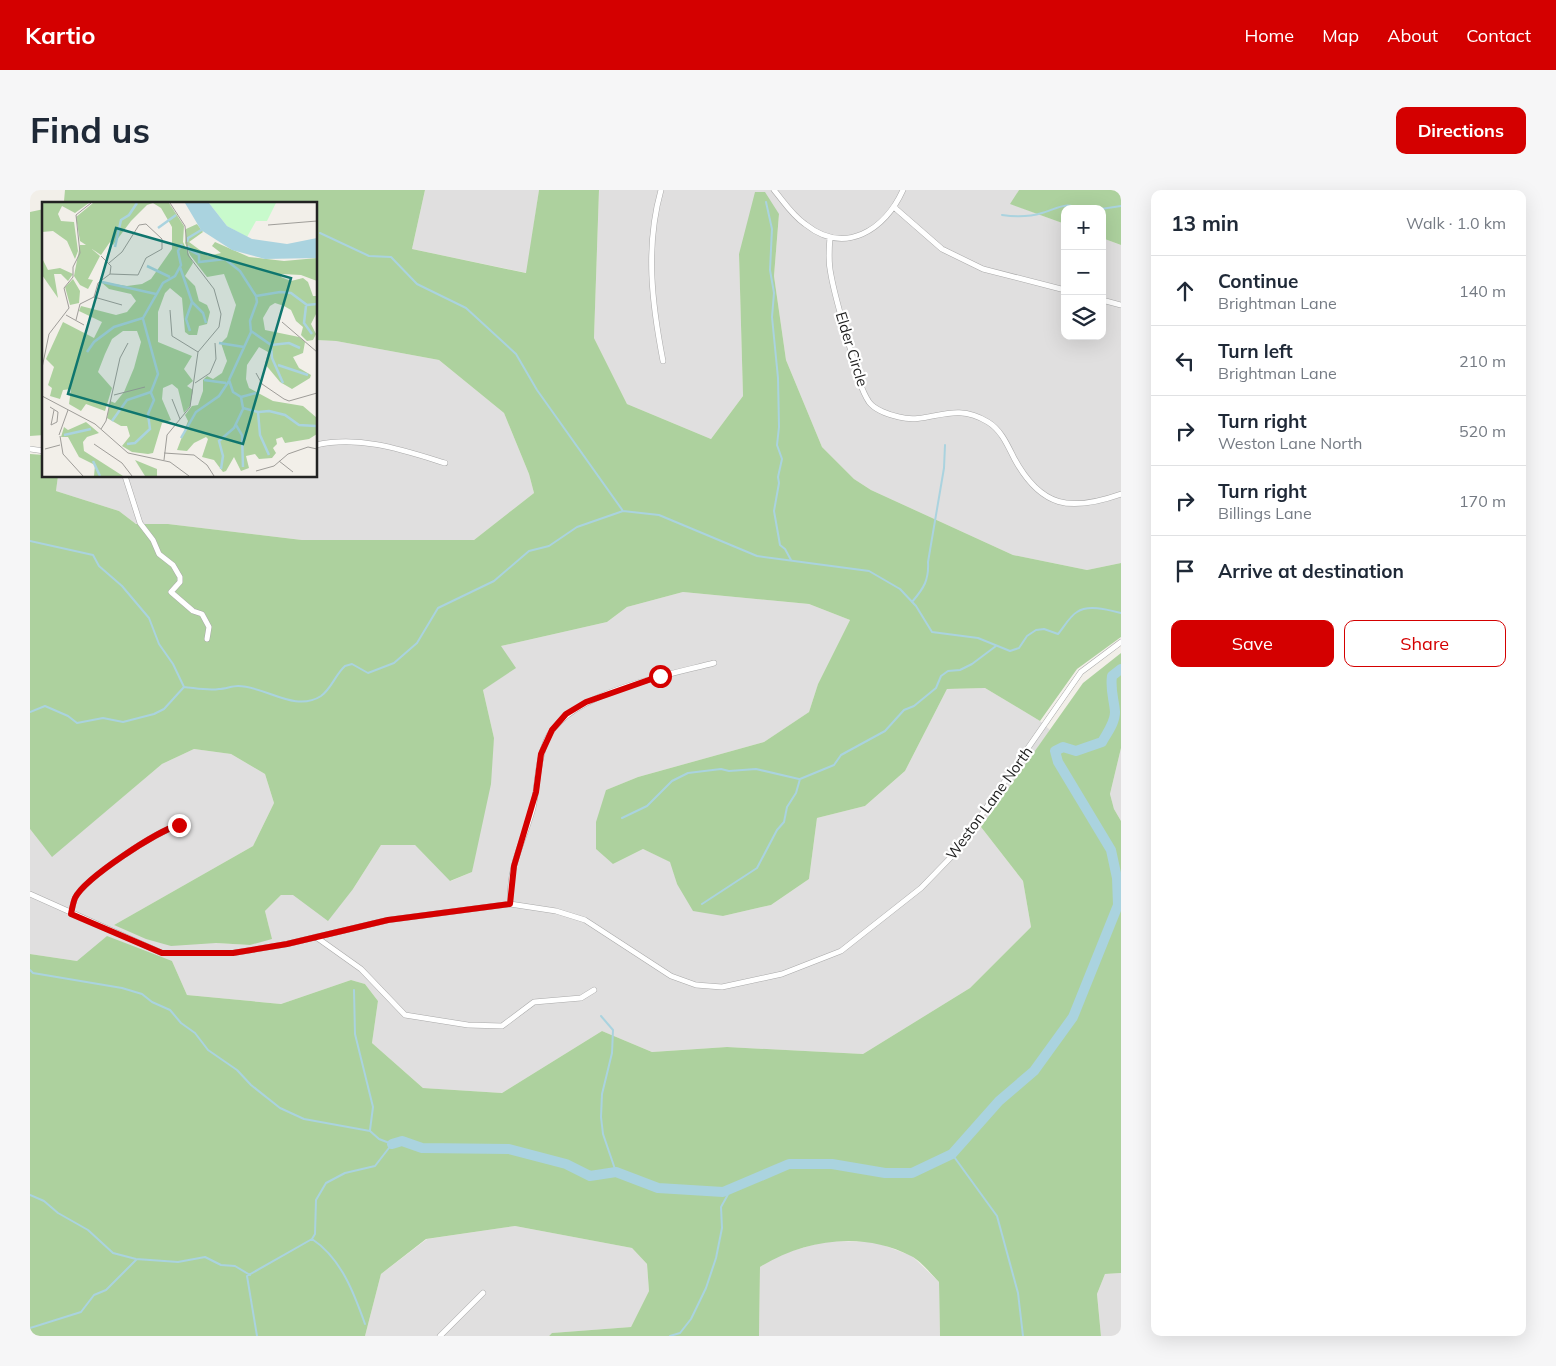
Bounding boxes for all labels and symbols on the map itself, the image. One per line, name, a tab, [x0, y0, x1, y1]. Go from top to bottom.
inset map	[42, 202, 318, 478]
street label: Elder Circle	[832, 309, 872, 389]
route start	[649, 665, 672, 688]
street label: Weston Lane North	[942, 743, 1036, 863]
route end	[168, 814, 191, 837]

